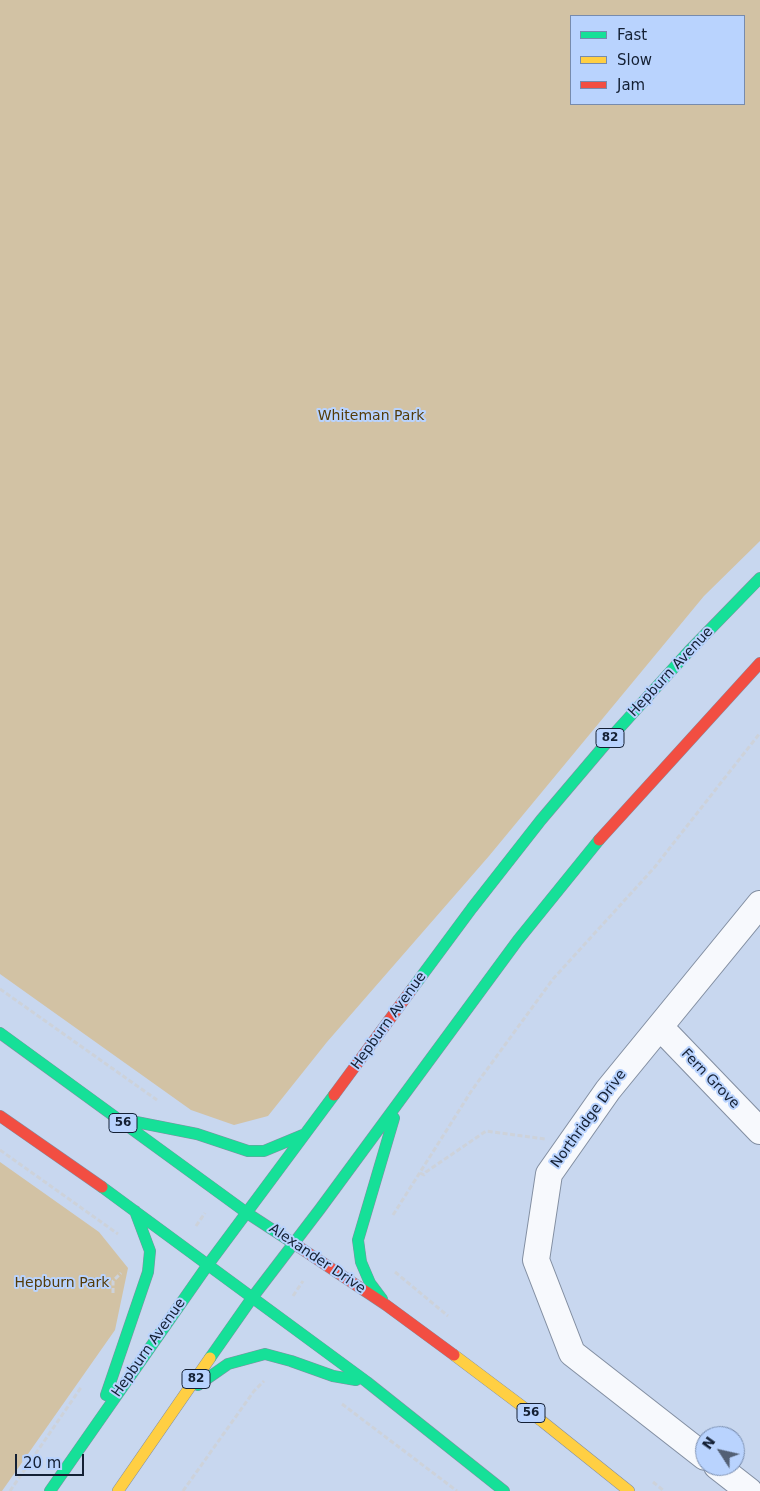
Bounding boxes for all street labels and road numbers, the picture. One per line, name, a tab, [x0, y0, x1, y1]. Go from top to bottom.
street label: Hepburn Avenue	[625, 624, 717, 720]
road number: 82	[596, 728, 624, 748]
street label: Hepburn Avenue	[348, 969, 430, 1073]
street label: Fern Grove	[677, 1046, 743, 1112]
street label: Northridge Drive	[548, 1067, 630, 1171]
road number: 56	[109, 1114, 137, 1132]
street label: Alexander Drive	[266, 1221, 368, 1297]
street label: Hepburn Avenue	[109, 1295, 189, 1401]
road number: 82	[182, 1370, 210, 1388]
road number: 56	[517, 1404, 545, 1422]

